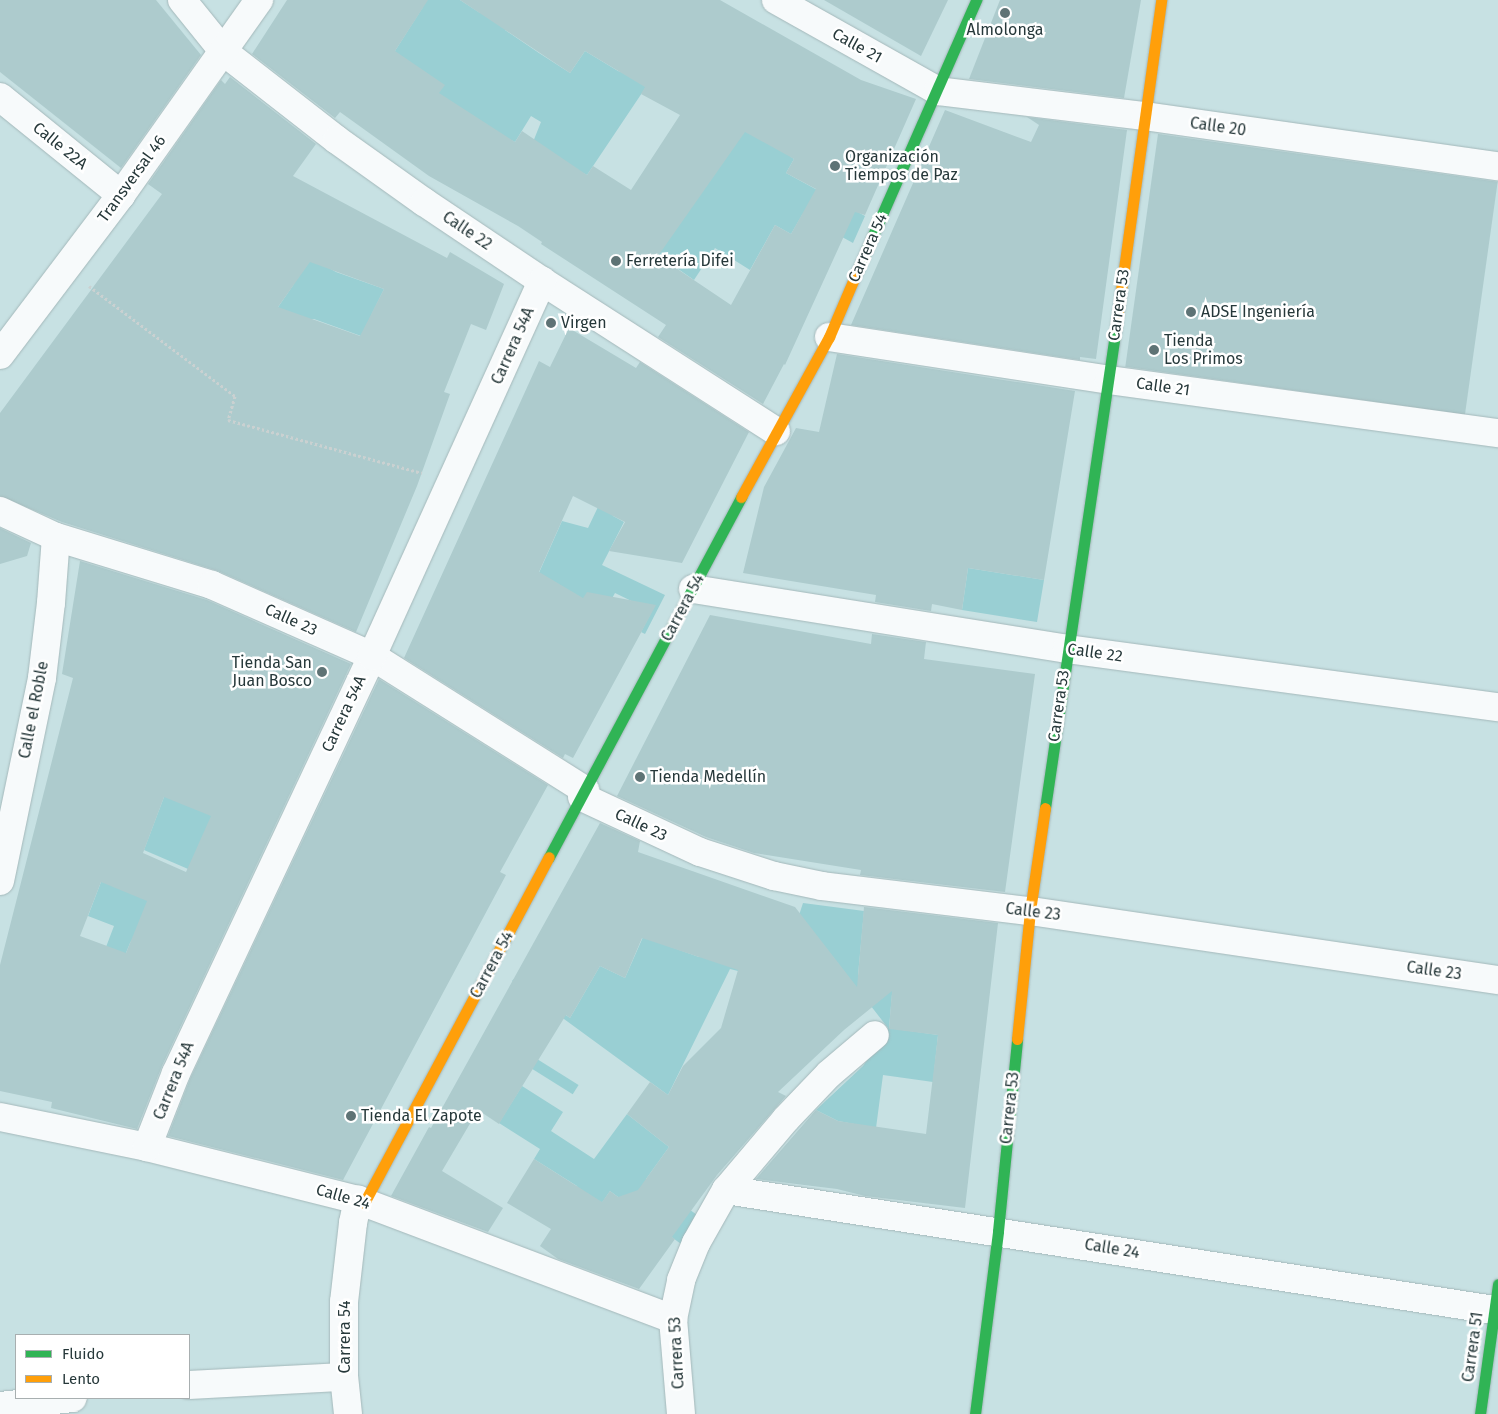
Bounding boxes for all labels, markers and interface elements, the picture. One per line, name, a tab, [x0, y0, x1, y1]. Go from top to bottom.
marker: Almolonga	[999, 7, 1011, 19]
place label: Almolonga	[967, 20, 1043, 40]
street label: Calle 21	[829, 25, 885, 67]
street label: Calle 20	[1189, 114, 1247, 140]
street label: Calle 22A	[29, 118, 91, 174]
street label: Transversal 46	[94, 132, 170, 226]
place label: Organización Tiempos de Paz	[845, 147, 957, 185]
marker: Organización Tiempos de Paz	[829, 160, 841, 172]
street label: Calle 22	[439, 208, 495, 254]
street label: Carrera 54	[844, 211, 892, 285]
place label: Ferretería Difei	[626, 251, 734, 271]
marker: Ferretería Difei	[610, 255, 622, 267]
street label: Carrera 53	[1104, 268, 1134, 342]
place label: ADSE Ingeniería	[1201, 302, 1315, 322]
street label: Carrera 54A	[487, 304, 539, 388]
marker: ADSE Ingeniería	[1185, 306, 1197, 318]
place label: Virgen	[561, 313, 607, 333]
marker: Virgen	[545, 317, 557, 329]
place label: Tienda Los Primos	[1164, 331, 1243, 369]
marker: Tienda Los Primos	[1148, 344, 1160, 356]
street label: Calle 21	[1135, 374, 1191, 400]
street label: Carrera 54	[657, 571, 709, 645]
street label: Calle 23	[262, 600, 320, 640]
street label: Calle 22	[1066, 640, 1124, 666]
place label: Tienda San Juan Bosco	[232, 653, 312, 691]
street label: Calle el Roble	[15, 660, 53, 760]
marker: Tienda San Juan Bosco	[316, 666, 328, 678]
street label: Carrera 53	[1044, 669, 1074, 743]
street label: Carrera 54A	[318, 673, 370, 755]
place label: Tienda Medellín	[650, 767, 766, 787]
marker: Tienda Medellín	[634, 771, 646, 783]
street label: Calle 23	[612, 805, 670, 845]
street label: Calle 23	[1004, 899, 1062, 925]
street label: Carrera 54	[466, 928, 518, 1002]
street label: Calle 23	[1405, 958, 1463, 984]
street label: Carrera 54A	[150, 1039, 198, 1123]
street label: Carrera 53	[997, 1071, 1023, 1145]
place label: Tienda El Zapote	[361, 1106, 482, 1126]
marker: Tienda El Zapote	[345, 1110, 357, 1122]
street label: Calle 24	[314, 1180, 372, 1214]
street label: Calle 24	[1083, 1235, 1141, 1263]
street label: Carrera 54	[335, 1300, 355, 1374]
street label: Carrera 51	[1459, 1311, 1487, 1383]
street label: Carrera 53	[666, 1316, 688, 1390]
legend	[15, 1334, 190, 1399]
text: Fluido	[62, 1345, 104, 1363]
text: Lento	[62, 1370, 100, 1388]

